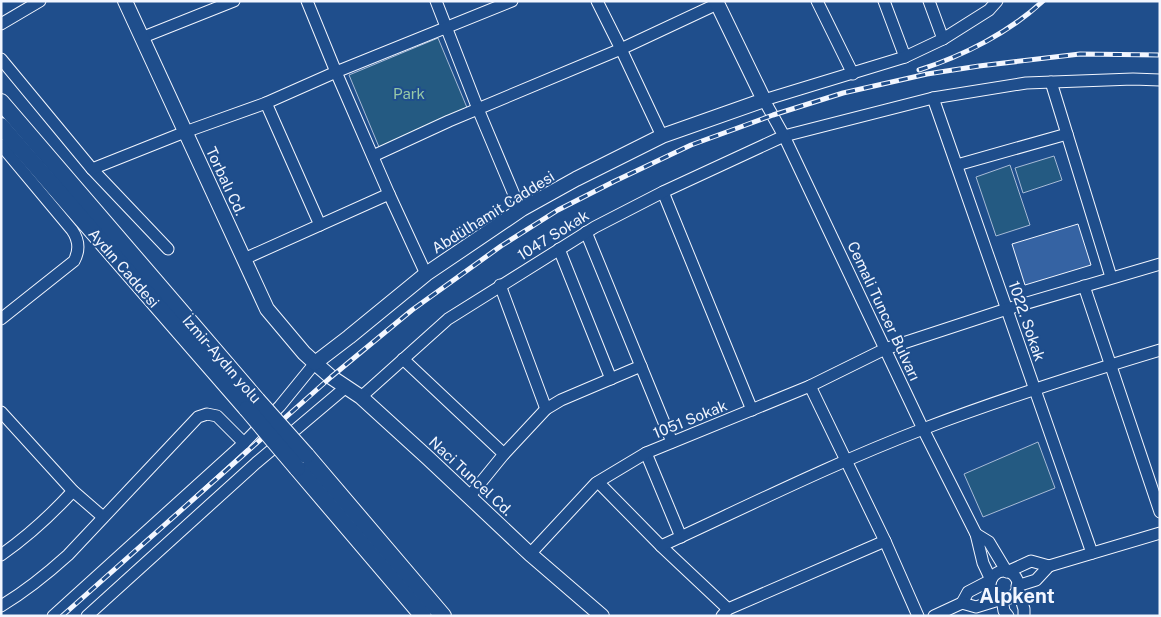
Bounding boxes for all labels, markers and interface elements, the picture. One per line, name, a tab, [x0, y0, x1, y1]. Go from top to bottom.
park label: Park	[393, 85, 425, 102]
street label: Torbalı Cd.	[203, 144, 249, 218]
street label: Abdülhamit Caddesi	[429, 167, 557, 257]
street label: 1047 Sokak	[514, 206, 592, 264]
street label: Aydın Caddesi	[85, 225, 163, 311]
street label: Cemali Tuncer Bulvarı	[844, 239, 924, 383]
street label: 1022. Sokak	[1005, 279, 1049, 363]
street label: İzmir-Aydın yolu	[179, 311, 265, 406]
street label: 1051 Sokak	[651, 396, 729, 442]
street label: Naci Tuncel Cd.	[426, 433, 516, 519]
district label: Alpkent	[979, 584, 1055, 608]

